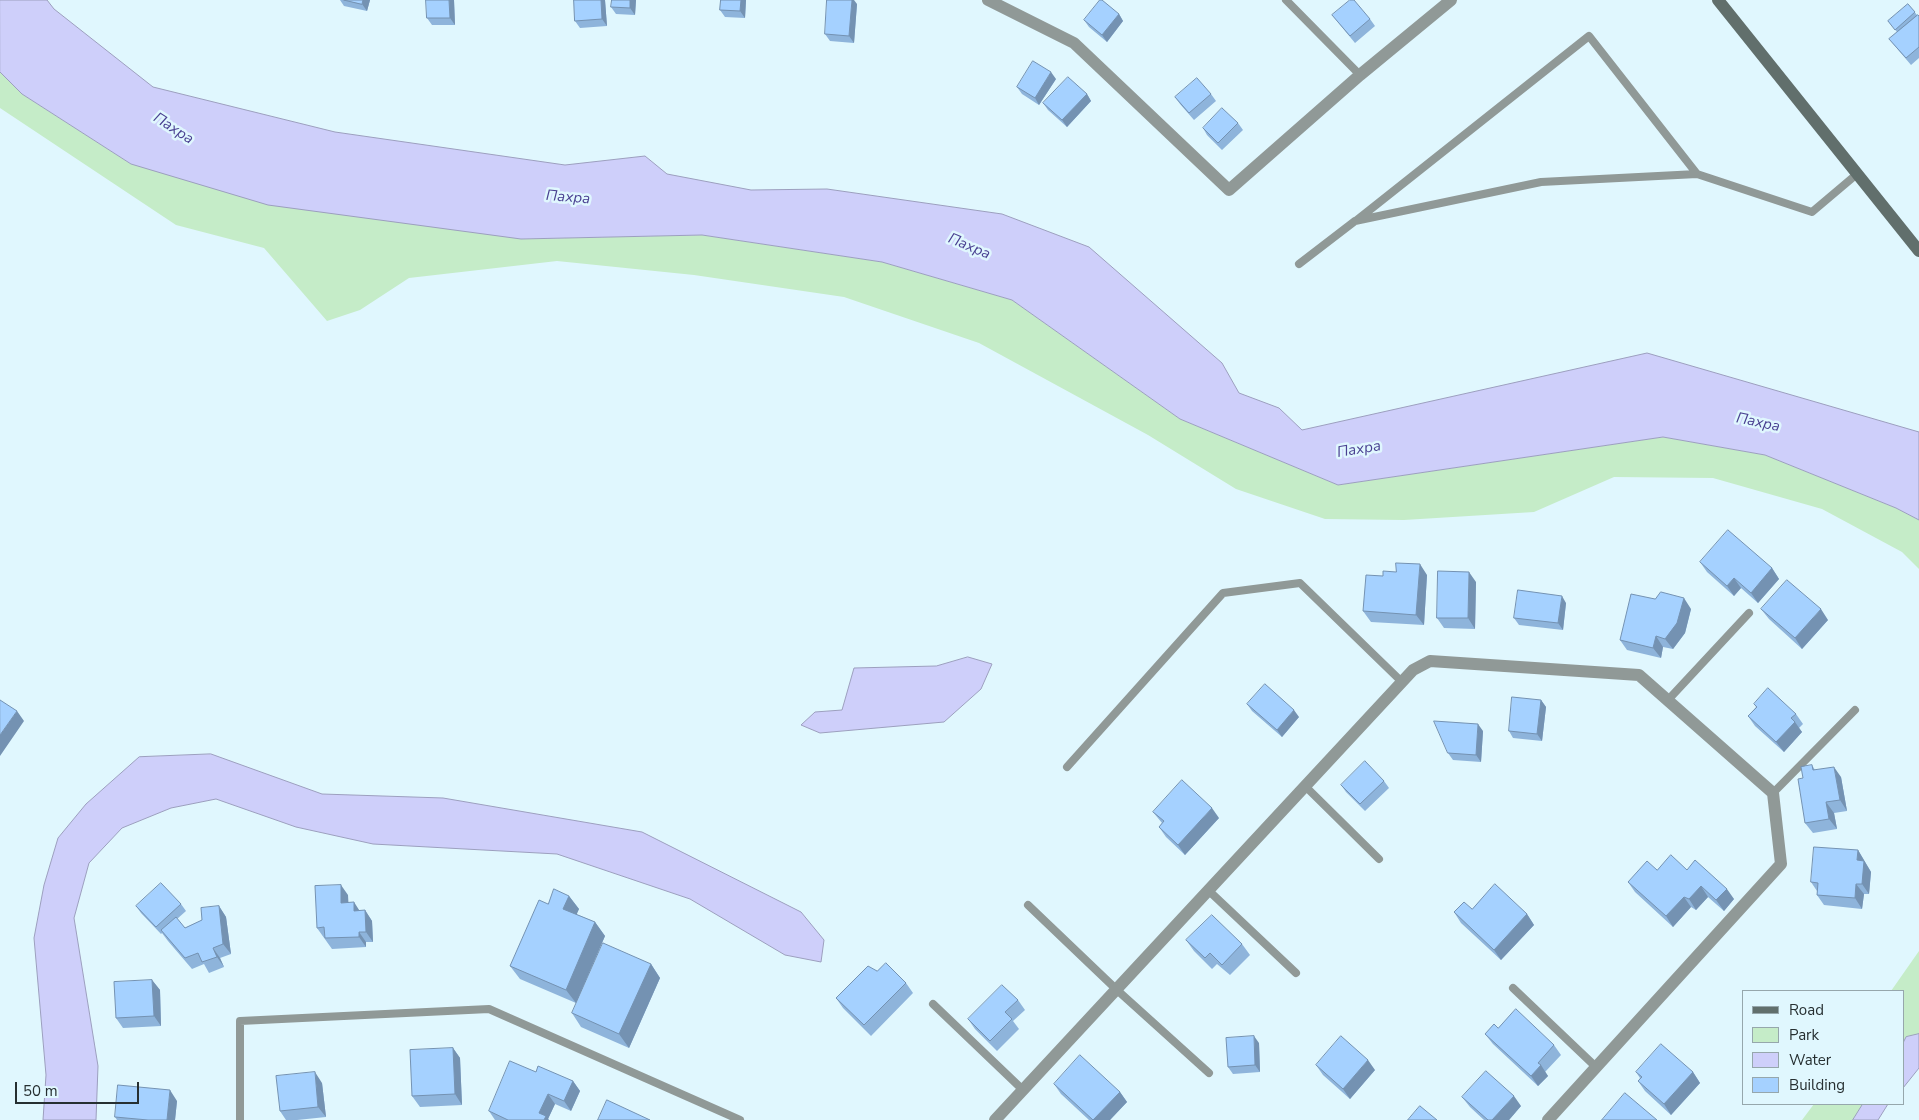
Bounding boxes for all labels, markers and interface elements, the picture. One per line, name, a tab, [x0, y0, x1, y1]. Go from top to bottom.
water label: Пахра	[149, 109, 197, 149]
water label: Пахра	[545, 187, 591, 209]
water label: Пахра	[945, 230, 993, 264]
water label: Пахра	[1734, 410, 1782, 436]
water label: Пахра	[1336, 438, 1382, 462]
legend	[1742, 990, 1904, 1105]
text: Road	[1789, 1000, 1824, 1020]
text: Park	[1789, 1025, 1819, 1045]
text: Water	[1789, 1050, 1831, 1070]
scale bar	[18, 1072, 141, 1104]
text: Building	[1789, 1075, 1845, 1095]
text: 50 m	[23, 1081, 58, 1101]

